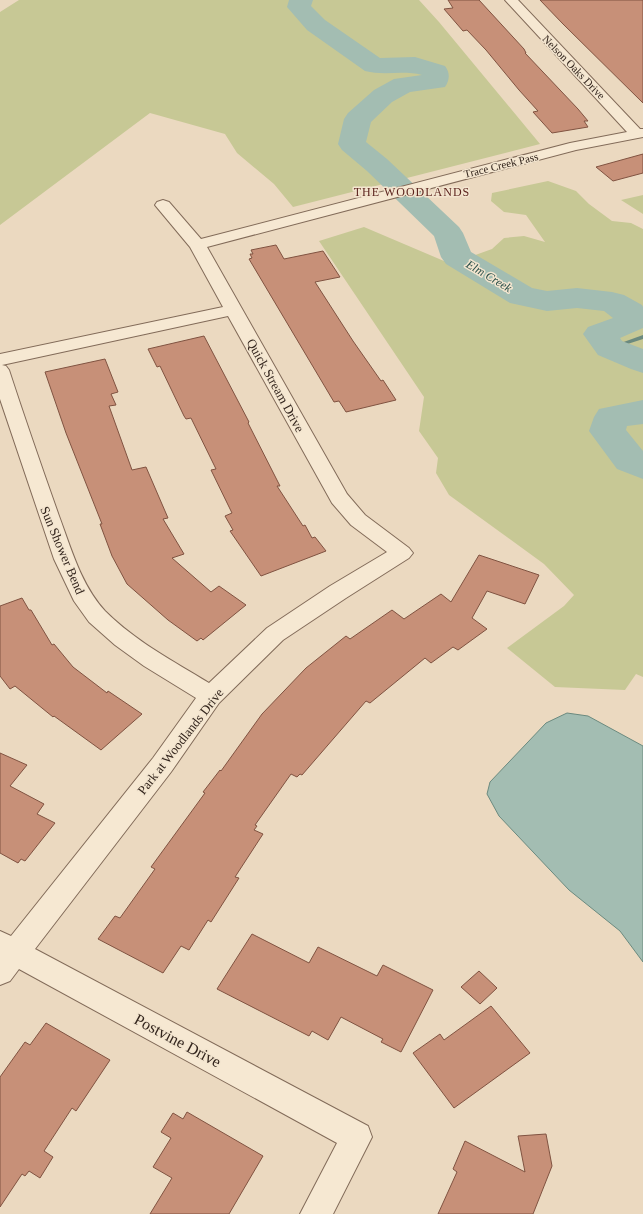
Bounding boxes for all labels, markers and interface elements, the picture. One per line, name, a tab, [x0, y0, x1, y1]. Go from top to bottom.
street label: Nelson Oaks Drive	[540, 33, 608, 102]
street label: Trace Creek Pass	[463, 150, 539, 180]
district label: THE WOODLANDS	[354, 185, 470, 199]
water label: Elm Creek	[463, 256, 515, 295]
street label: Quick Stream Drive	[244, 336, 308, 435]
street label: Sun Shower Bend	[37, 504, 88, 597]
street label: Park at Woodlands Drive	[134, 685, 227, 797]
street label: Postvine Drive	[132, 1011, 224, 1070]

